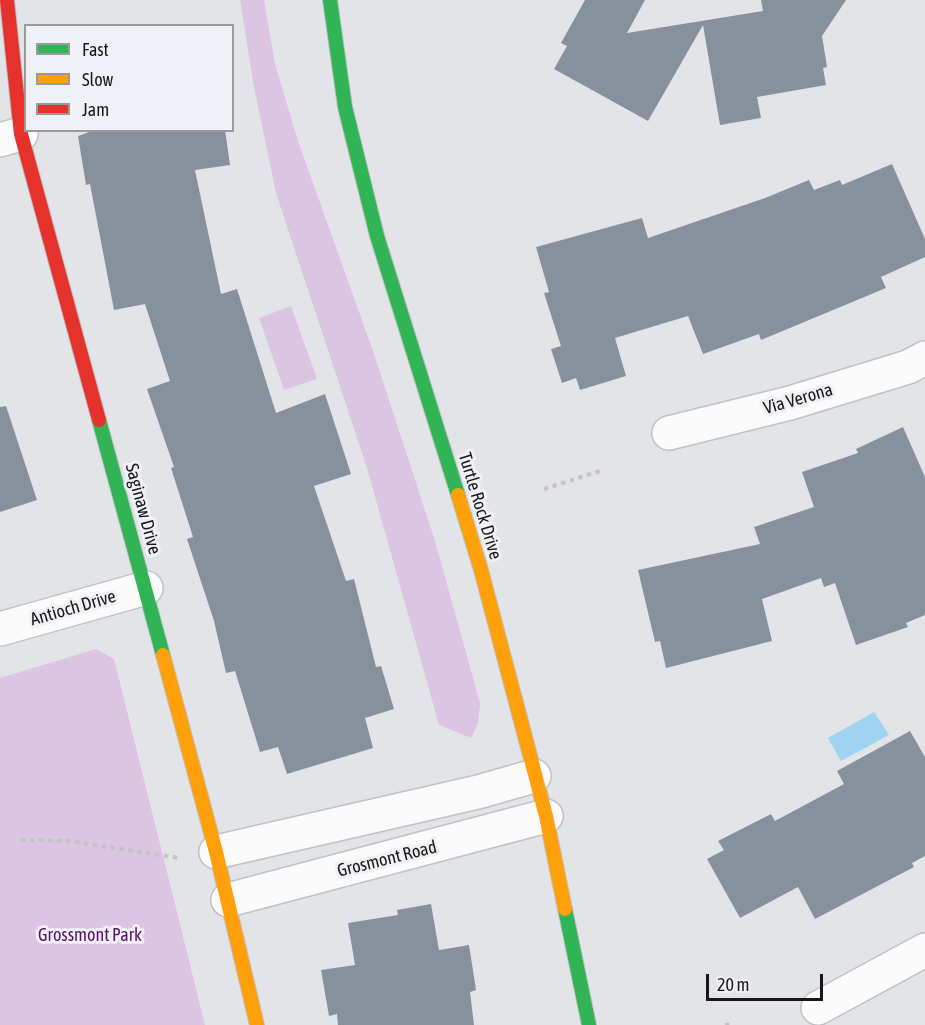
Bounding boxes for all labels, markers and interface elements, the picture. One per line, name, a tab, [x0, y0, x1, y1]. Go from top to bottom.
legend	[24, 24, 234, 132]
text: Fast	[82, 39, 109, 60]
text: Slow	[82, 69, 113, 90]
text: Jam	[82, 99, 109, 120]
street label: Via Verona	[761, 379, 835, 419]
street label: Turtle Rock Drive	[453, 450, 507, 562]
street label: Saginaw Drive	[121, 461, 165, 557]
street label: Antioch Drive	[28, 585, 118, 631]
street label: Grosmont Road	[335, 836, 439, 882]
park label: Grossmont Park	[38, 924, 142, 946]
scale bar	[709, 962, 826, 1000]
text: 20 m	[717, 974, 749, 995]

